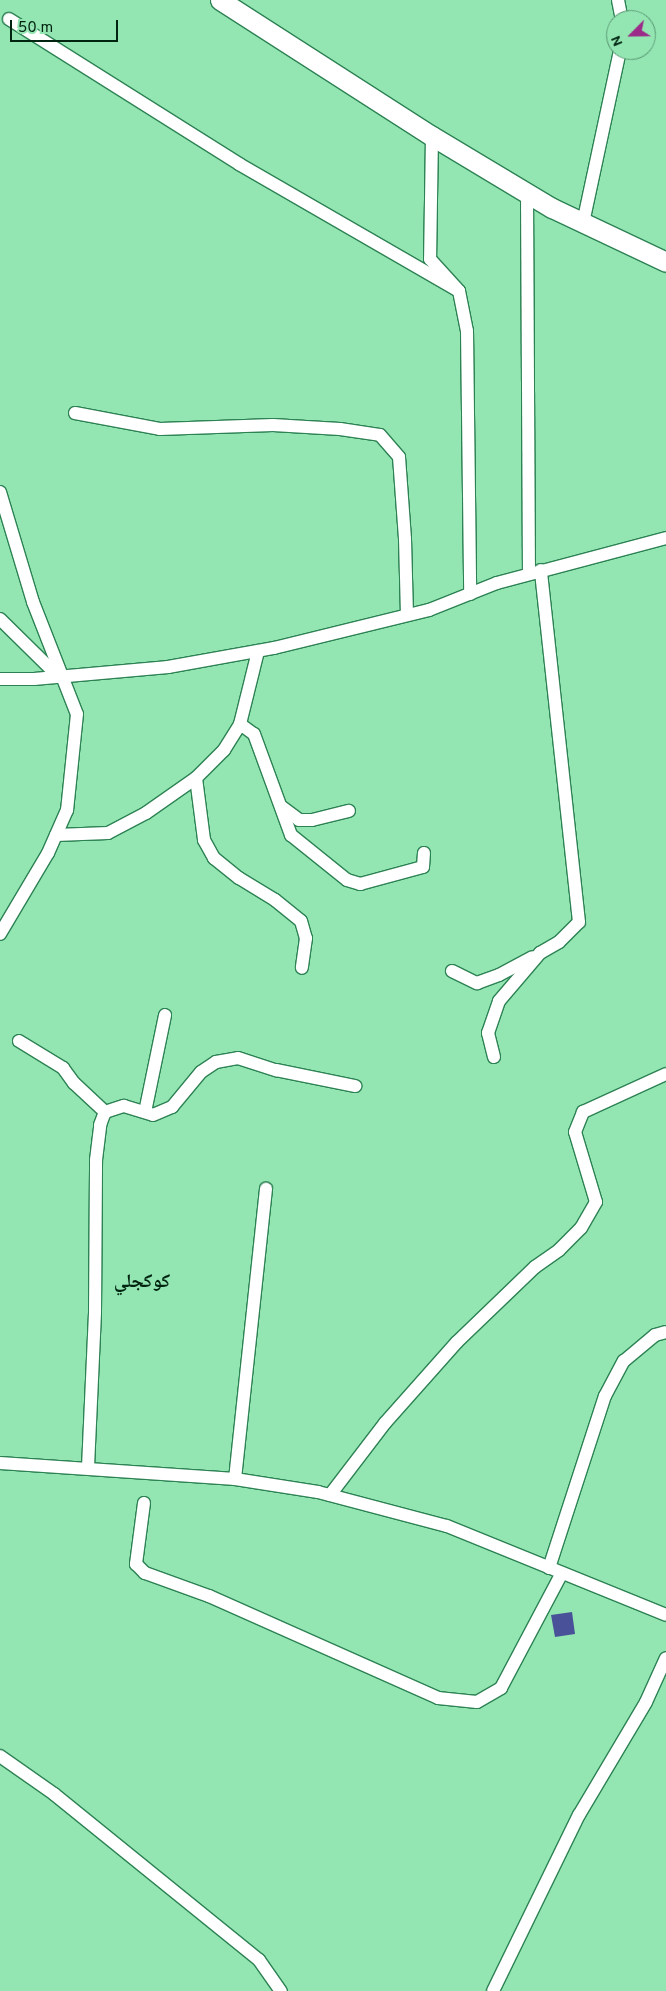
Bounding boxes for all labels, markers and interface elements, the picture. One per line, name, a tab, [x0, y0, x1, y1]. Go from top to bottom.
scale bar	[12, 10, 120, 42]
north arrow	[606, 10, 656, 60]
text: 50 m	[18, 19, 53, 38]
text: N	[608, 33, 627, 49]
district label: كوكجلي	[114, 1272, 170, 1294]

